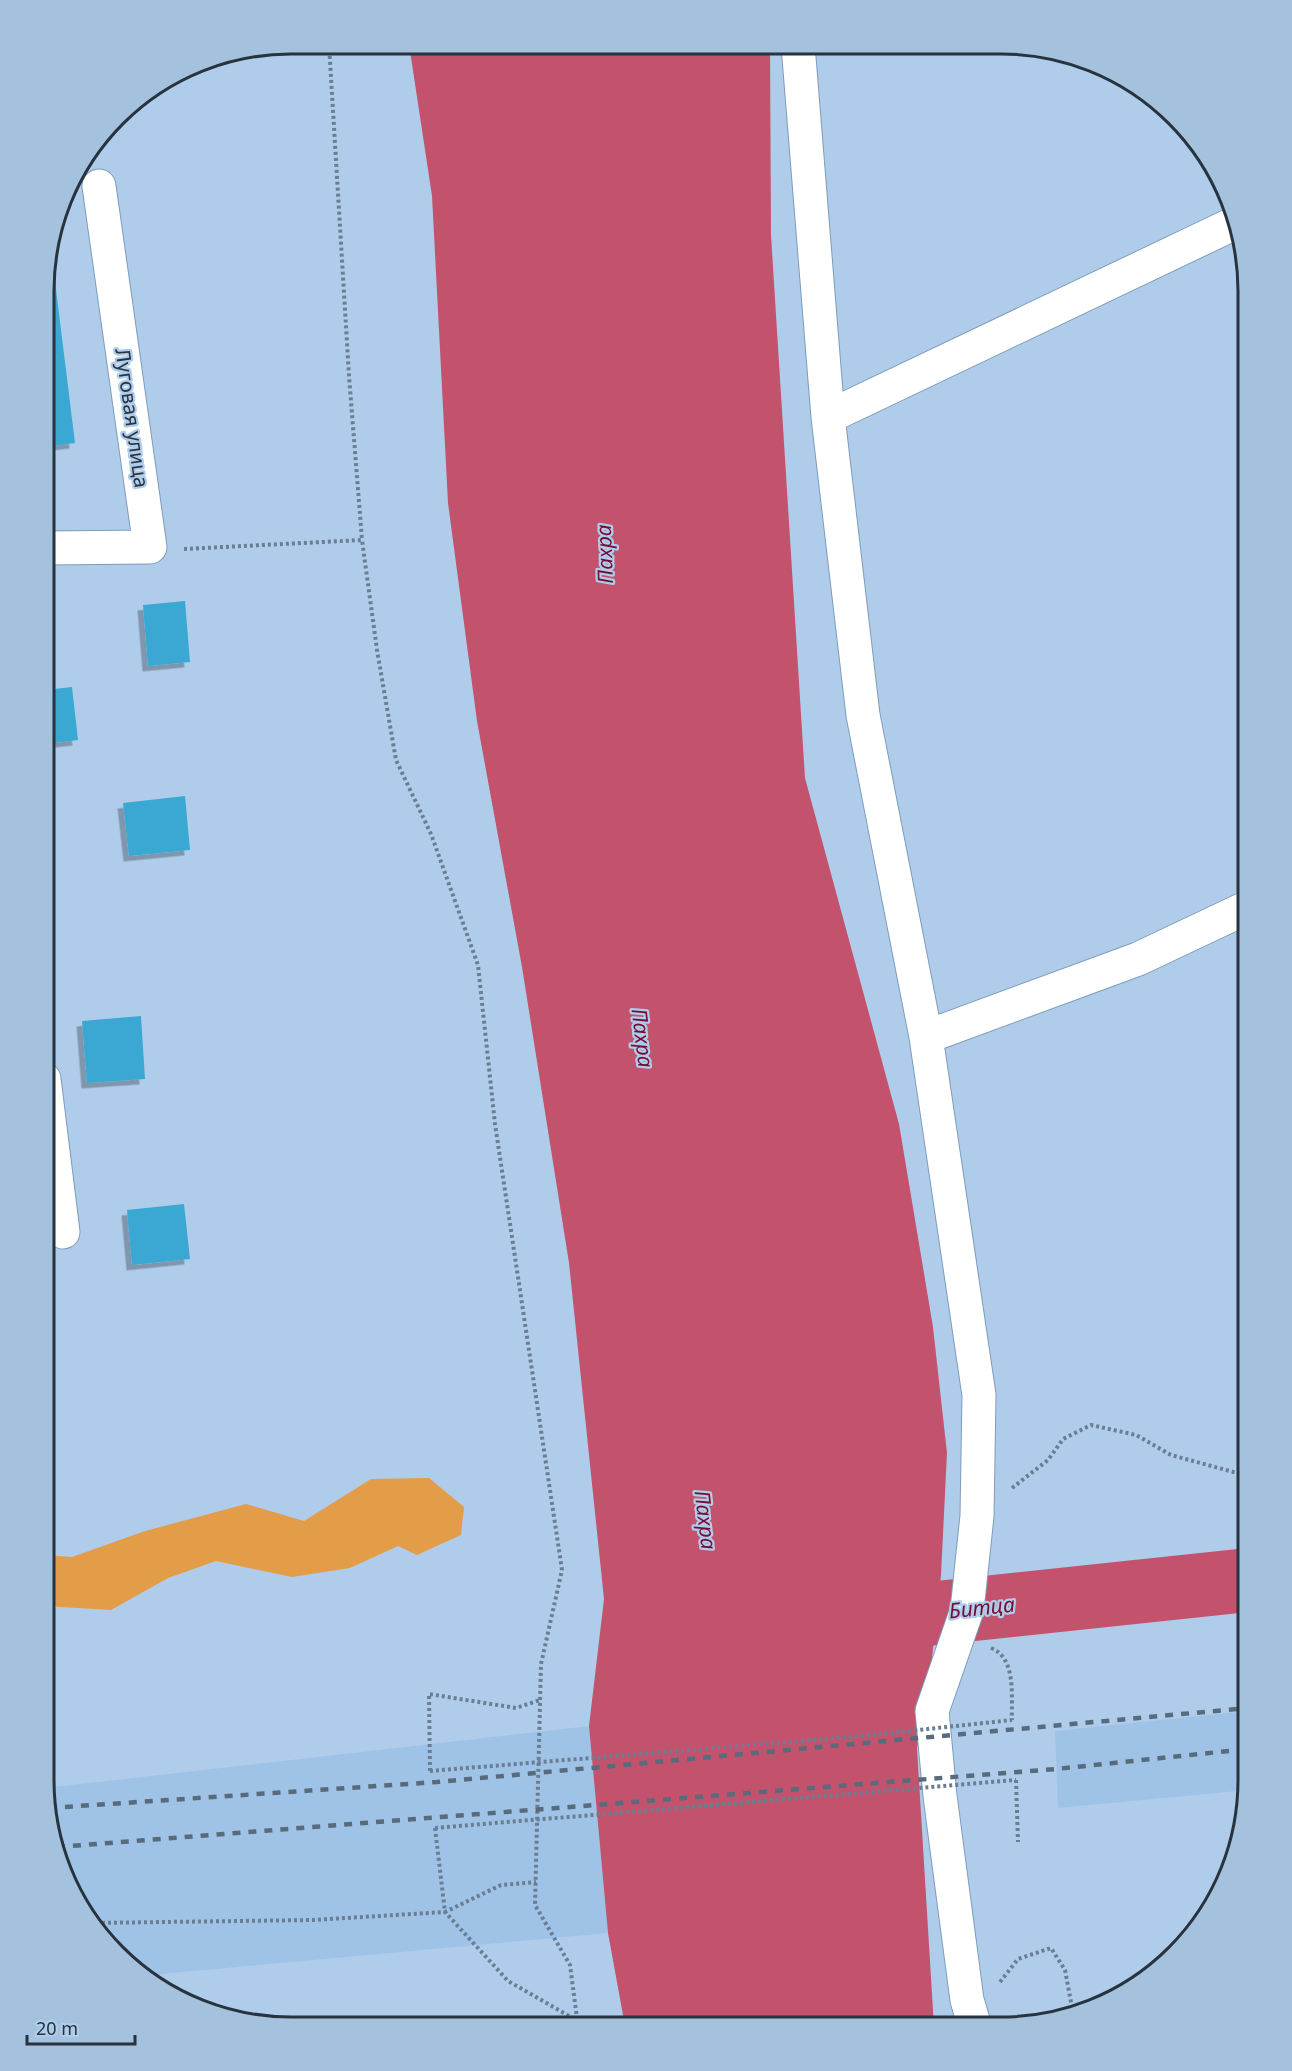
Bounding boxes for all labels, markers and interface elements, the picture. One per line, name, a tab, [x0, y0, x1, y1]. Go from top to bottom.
street label: Луговая улица	[109, 347, 156, 489]
water label: Пахра	[589, 524, 619, 584]
water label: Пахра	[625, 1007, 661, 1069]
water label: Пахра	[688, 1489, 724, 1551]
water label: Битца	[948, 1590, 1016, 1624]
scale bar	[27, 2008, 135, 2046]
text: 20 m	[36, 2016, 78, 2040]

